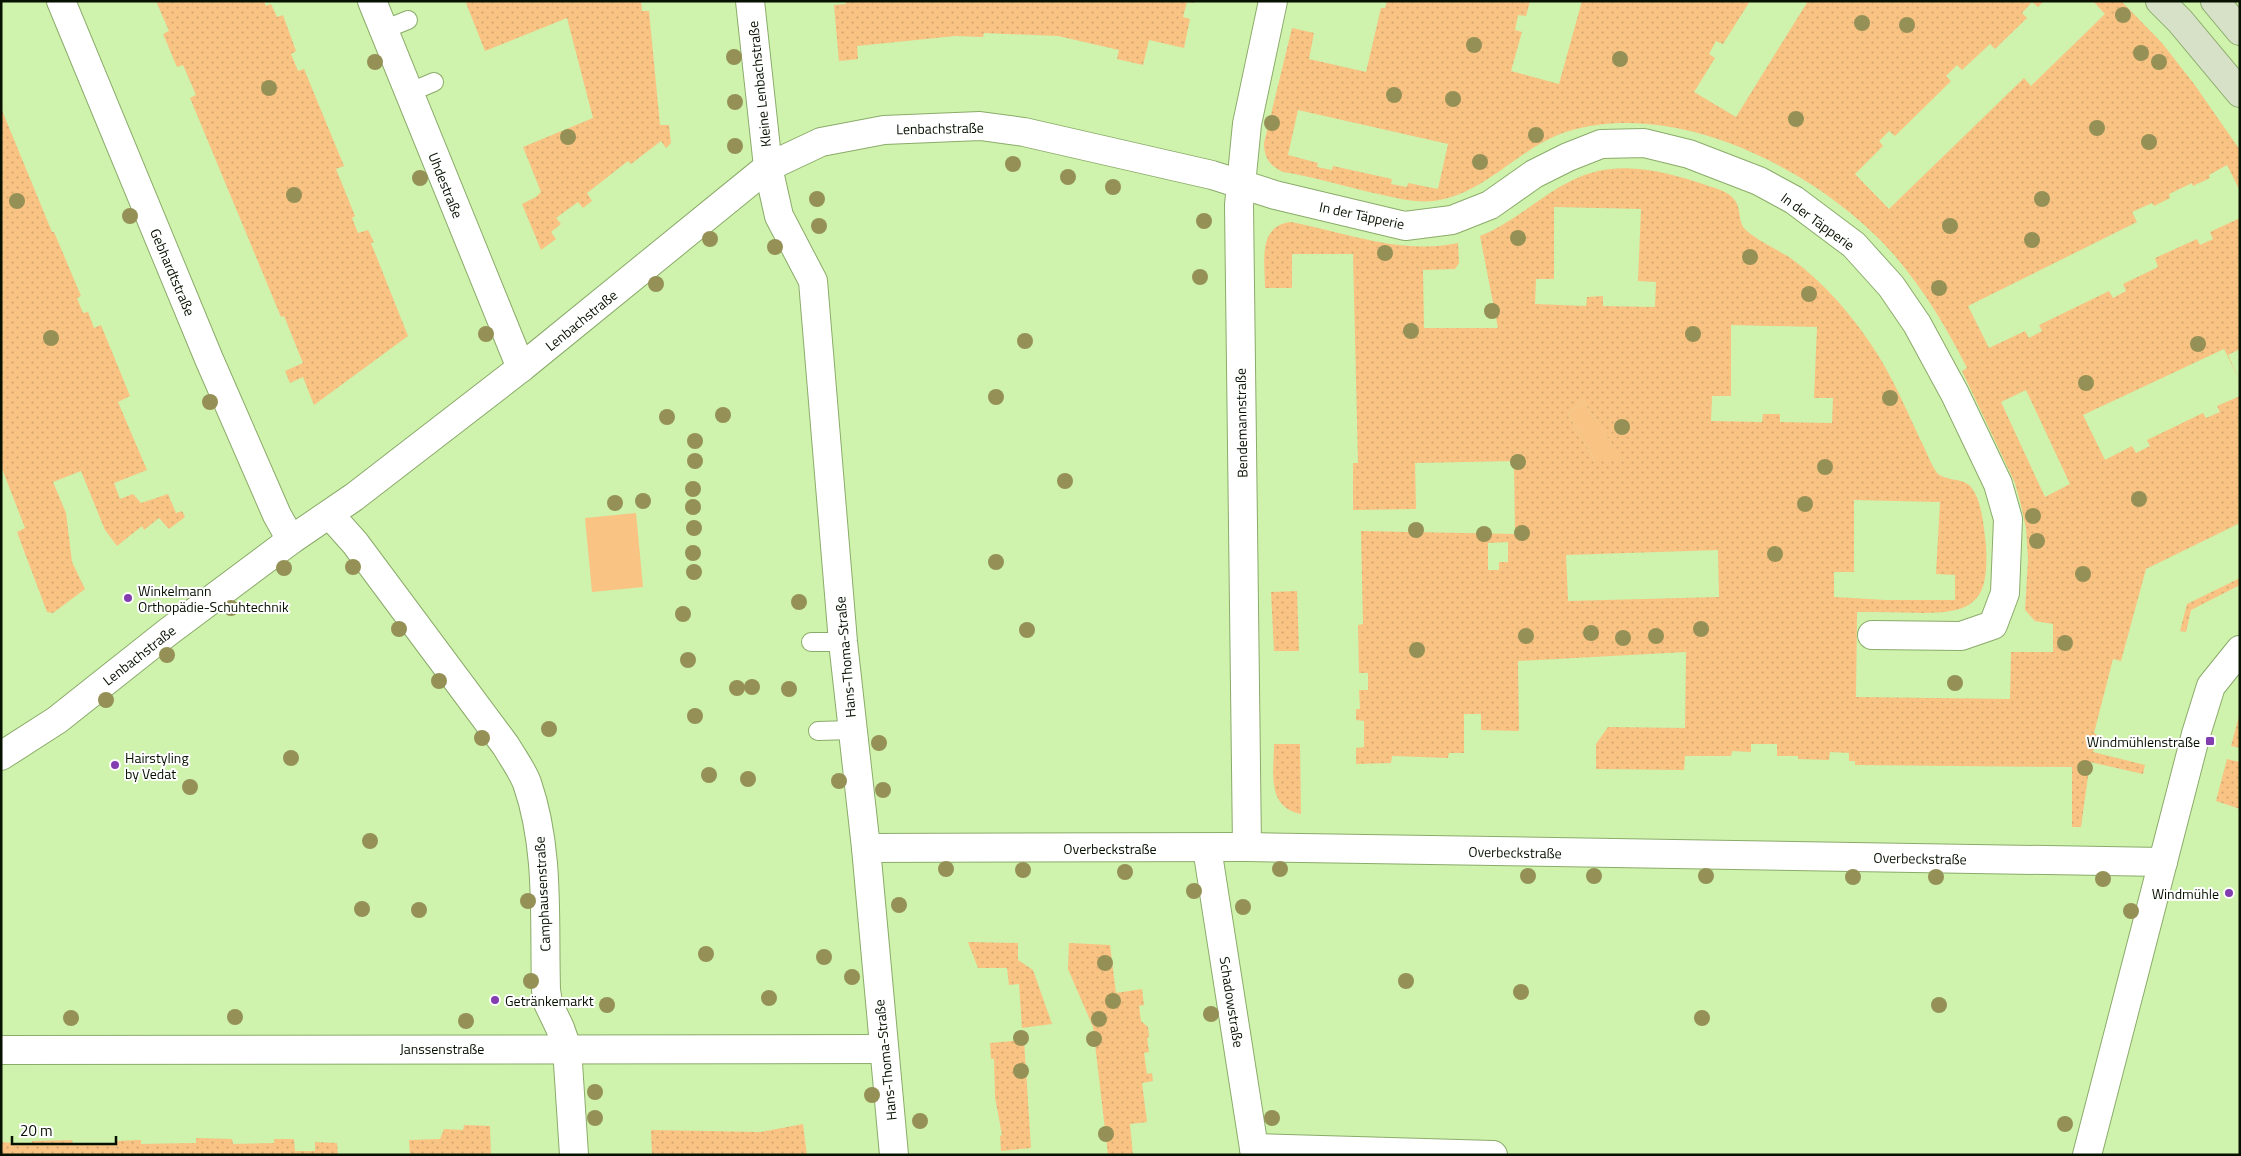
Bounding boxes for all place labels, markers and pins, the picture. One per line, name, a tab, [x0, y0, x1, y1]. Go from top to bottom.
place label: Winkelmann Orthopädie-Schuhtechnik	[138, 580, 289, 617]
marker: Winkelmann Orthopädie-Schuhtechnik	[122, 592, 134, 604]
place label: Windmühlenstraße	[2087, 731, 2200, 752]
marker: Windmühlenstraße	[2204, 735, 2216, 747]
place label: Hairstyling by Vedat	[125, 747, 189, 784]
marker: Hairstyling by Vedat	[109, 759, 121, 771]
place label: Windmühle	[2152, 883, 2219, 904]
marker: Windmühle	[2223, 887, 2235, 899]
place label: Getränkemarkt	[505, 990, 594, 1011]
marker: Getränkemarkt	[489, 994, 501, 1006]

